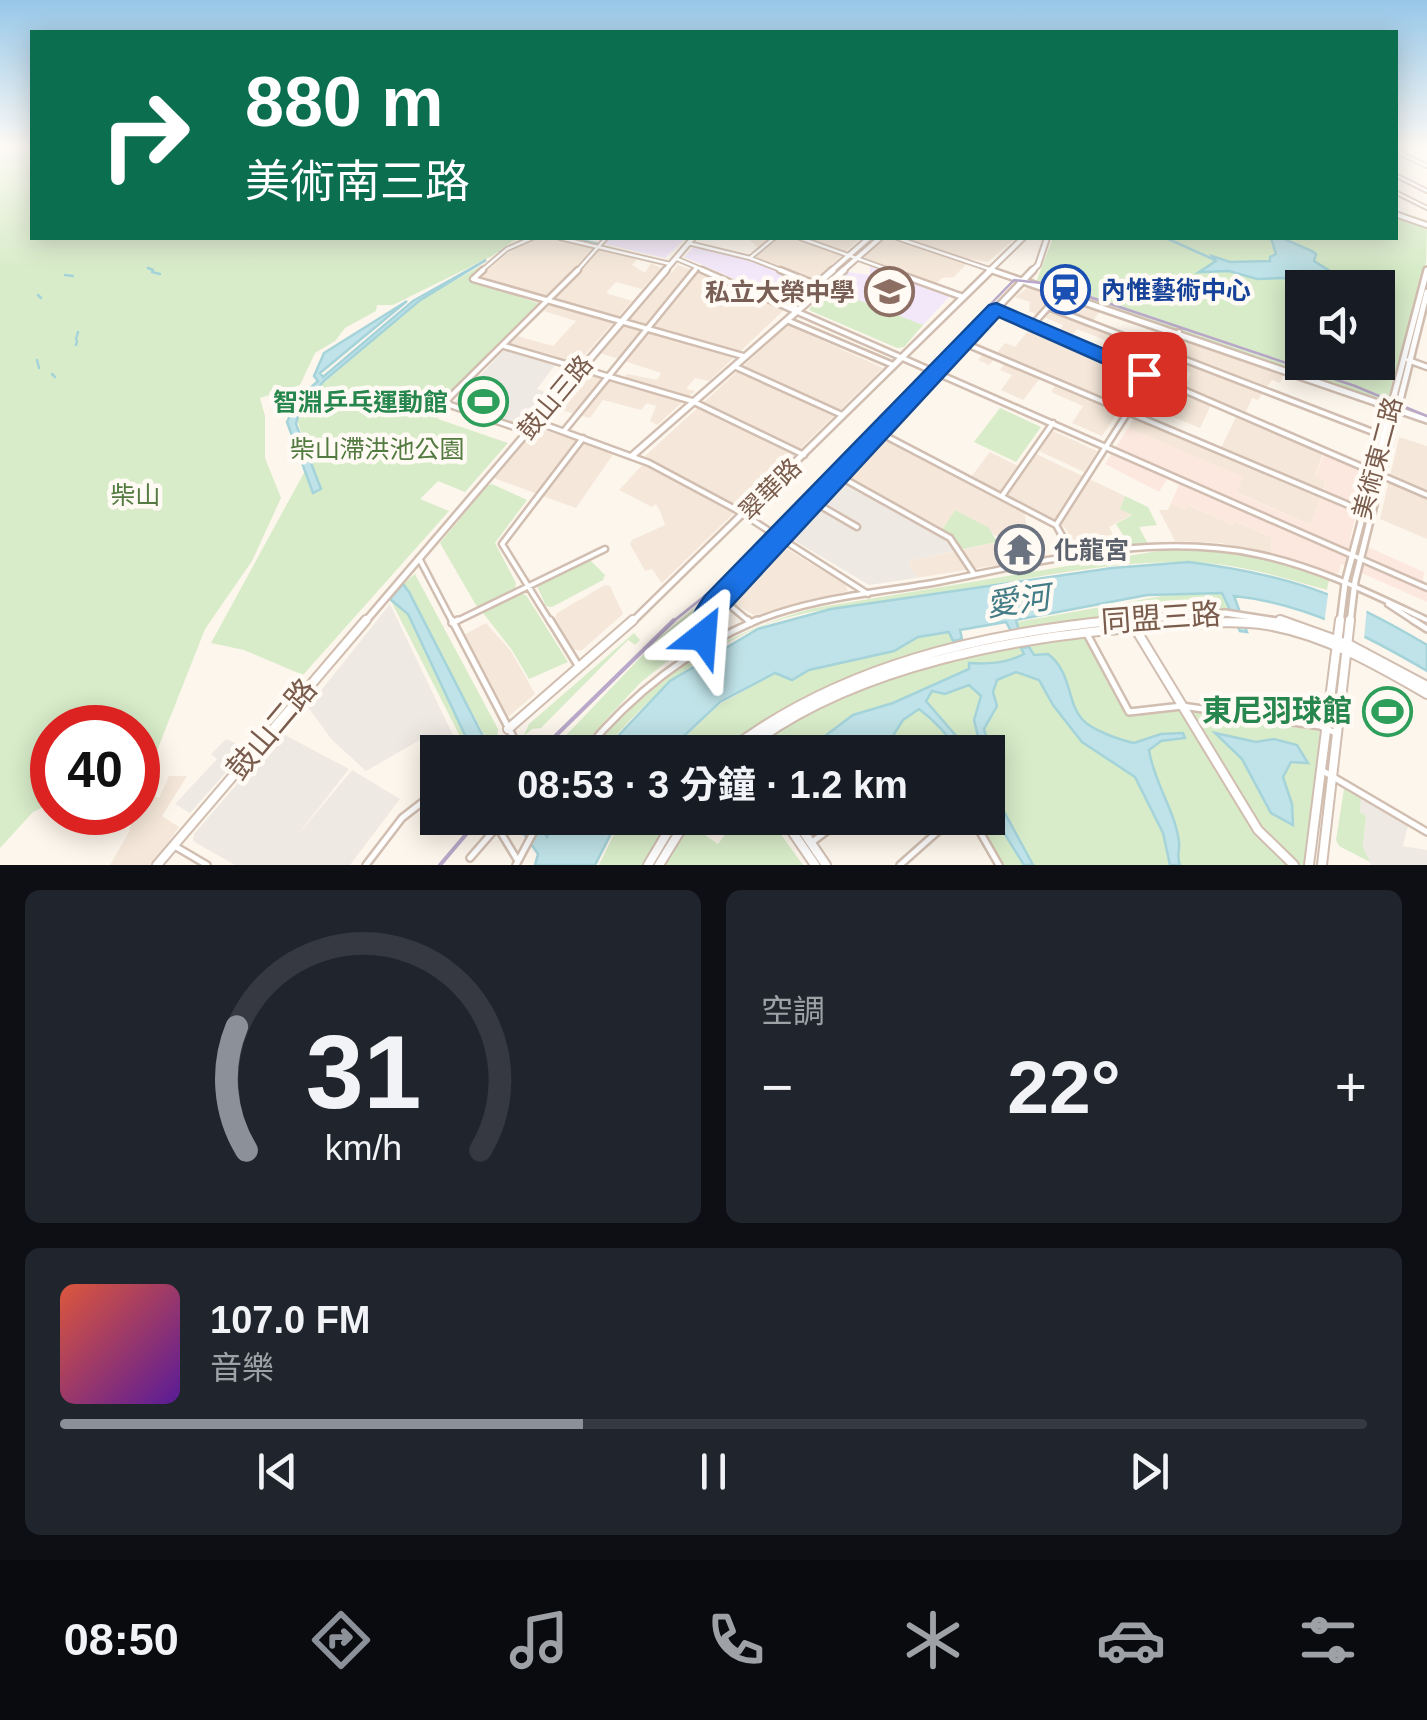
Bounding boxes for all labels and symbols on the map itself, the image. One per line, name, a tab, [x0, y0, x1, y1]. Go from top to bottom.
station icon: 內惟藝術中心	[1040, 264, 1092, 316]
school or university icon: 私立大榮中學	[864, 266, 916, 318]
place label: 內惟藝術中心	[1101, 276, 1251, 304]
place label: 私立大榮中學	[705, 278, 855, 306]
pin	[1102, 332, 1187, 417]
street label: 鼓山三路	[512, 350, 598, 444]
sports icon: 智淵乒乓運動館	[457, 376, 509, 428]
place label: 智淵乒乓運動館	[273, 388, 448, 416]
street label: 美術東二路	[1347, 394, 1407, 522]
park label: 柴山滯洪池公園	[289, 435, 465, 463]
street label: 翠華路	[734, 453, 806, 525]
park label: 柴山	[110, 481, 160, 509]
temple icon: 化龍宮	[993, 524, 1045, 576]
place label: 化龍宮	[1054, 536, 1129, 564]
water label: 愛河	[984, 578, 1058, 623]
position arrow	[651, 584, 755, 688]
street label: 同盟三路	[1100, 597, 1222, 638]
street label: 鼓山二路	[220, 672, 323, 785]
sports icon: 東尼羽球館	[1361, 685, 1413, 737]
place label: 東尼羽球館	[1202, 694, 1352, 727]
speed limit sign: 40	[30, 705, 160, 835]

